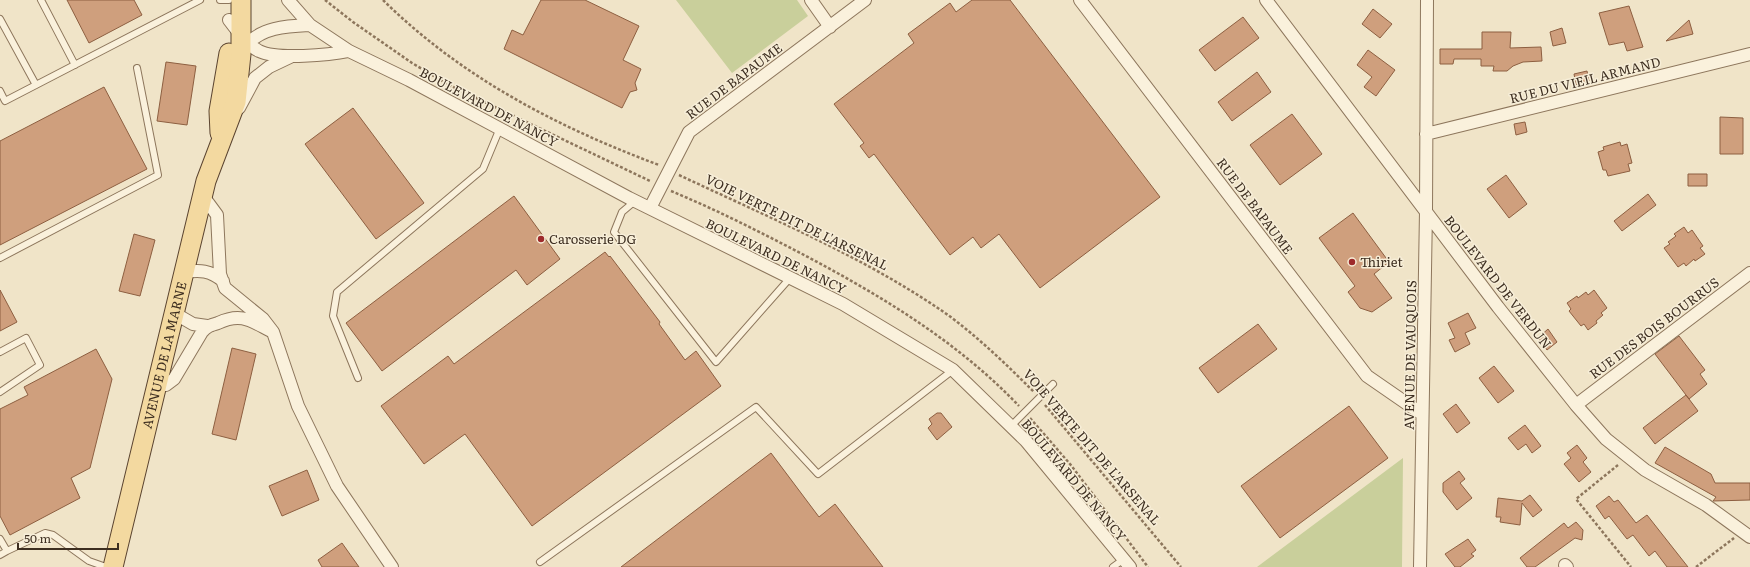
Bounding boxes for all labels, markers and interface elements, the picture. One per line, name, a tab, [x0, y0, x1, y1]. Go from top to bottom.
street label: RUE DE BAPAUME	[682, 38, 786, 123]
street label: RUE DU VIEIL ARMAND	[1507, 52, 1662, 107]
street label: BOULEVARD DE NANCY	[417, 62, 562, 152]
street label: RUE DE BAPAUME	[1213, 154, 1298, 258]
street label: VOIE VERTE DIT DE L'ARSENAL	[703, 169, 892, 274]
street label: BOULEVARD DE VERDUN	[1440, 211, 1557, 352]
street label: BOULEVARD DE NANCY	[703, 213, 850, 298]
place label: Carosserie DG	[549, 229, 636, 248]
marker: Carosserie DG	[536, 234, 546, 244]
place label: Thiriet	[1360, 252, 1403, 271]
marker: Thiriet	[1347, 257, 1357, 267]
street label: RUE DES BOIS BOURRUS	[1585, 272, 1723, 383]
street label: AVENUE DE LA MARNE	[137, 279, 190, 430]
street label: AVENUE DE VAUQUOIS	[1399, 280, 1420, 430]
street label: VOIE VERTE DIT DE L'ARSENAL	[1019, 364, 1166, 529]
street label: BOULEVARD DE NANCY	[1017, 414, 1132, 545]
scale bar	[18, 525, 118, 551]
text: 50 m	[24, 529, 51, 547]

